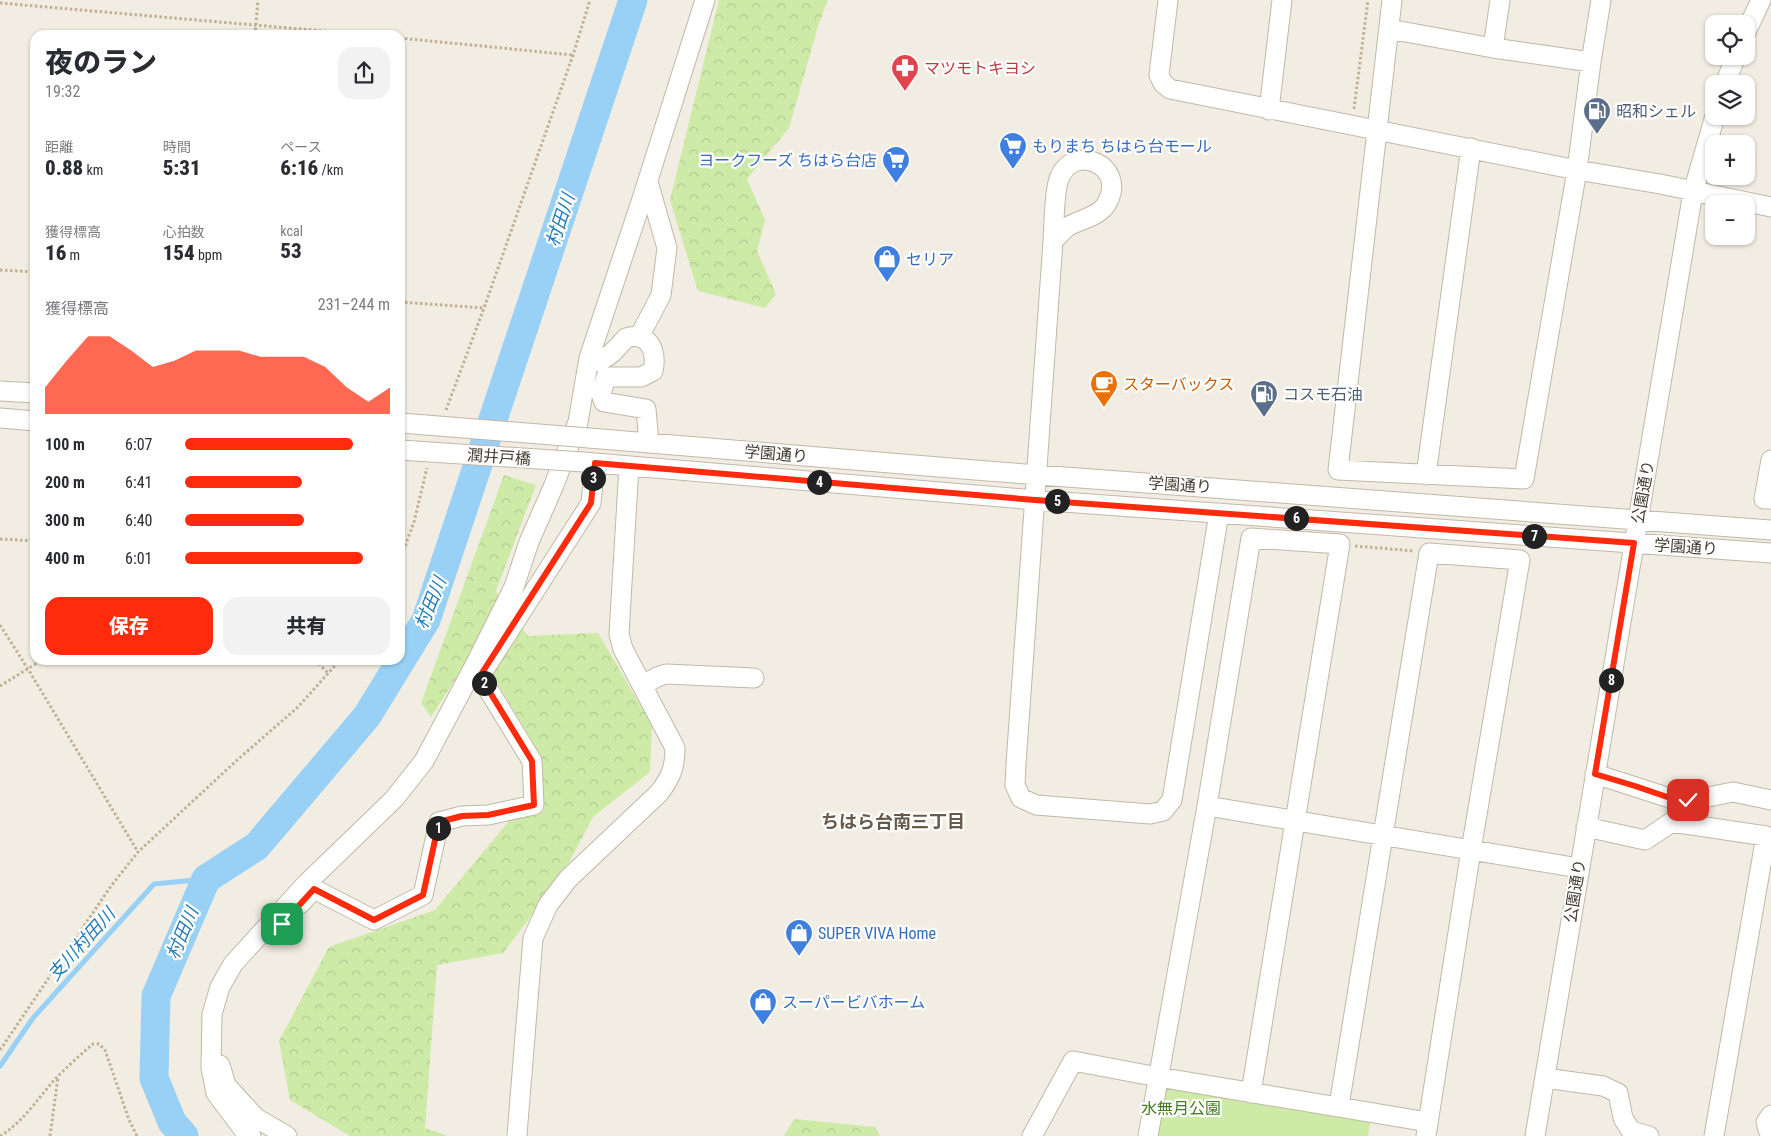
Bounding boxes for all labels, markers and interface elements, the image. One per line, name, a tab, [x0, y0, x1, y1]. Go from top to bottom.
map controls	[1705, 15, 1755, 245]
button: locate	[1705, 15, 1755, 65]
text: 夜のラン	[45, 46, 157, 79]
button: share	[338, 47, 390, 99]
pharmacy icon: マツモトキヨシ	[890, 53, 920, 92]
place label: マツモトキヨシ	[924, 59, 1036, 78]
button: layers	[1705, 75, 1755, 125]
text: 19:32	[45, 82, 80, 101]
fuel station icon: 昭和シェル	[1582, 96, 1612, 135]
place label: 昭和シェル	[1616, 102, 1696, 121]
supermarket icon: もりまち ちはら台モール	[998, 131, 1028, 170]
button: +	[1705, 135, 1755, 185]
place label: もりまち ちはら台モール	[1032, 137, 1212, 156]
text: 距離	[45, 139, 73, 155]
text: 時間	[163, 139, 191, 155]
text: ペース	[280, 139, 322, 155]
supermarket icon: ヨークフーズ ちはら台店	[881, 145, 911, 184]
place label: ヨークフーズ ちはら台店	[698, 151, 877, 170]
text: 0.88	[45, 156, 83, 180]
text: 5:31	[163, 156, 201, 180]
text: 6:16	[280, 156, 318, 180]
text: km	[83, 162, 103, 178]
text: /km	[318, 162, 344, 178]
water label: 村田川	[542, 189, 579, 249]
button: −	[1705, 195, 1755, 245]
text: kcal	[280, 223, 303, 239]
text: 獲得標高	[45, 224, 101, 240]
text: 心拍数	[163, 224, 205, 240]
text: 53	[280, 239, 302, 263]
text: 16	[45, 241, 66, 265]
text: 154	[163, 241, 195, 265]
shop icon: セリア	[872, 244, 902, 283]
text: m	[66, 247, 80, 263]
text: bpm	[195, 247, 222, 263]
place label: セリア	[906, 250, 954, 269]
text: 231–244 m	[318, 295, 390, 314]
text: 獲得標高	[45, 299, 109, 318]
cafe icon: スターバックス	[1089, 369, 1119, 408]
place label: スターバックス	[1123, 375, 1234, 394]
fuel station icon: コスモ石油	[1249, 379, 1279, 418]
place label: コスモ石油	[1283, 385, 1363, 404]
text: 100 m	[45, 435, 85, 454]
text: 6:07	[125, 435, 152, 454]
street label: 学園通り	[743, 442, 809, 466]
street label: 潤井戸橋	[466, 445, 532, 469]
street label: 公園通り	[1628, 459, 1658, 525]
pin: 3	[580, 466, 606, 490]
text: 3	[590, 470, 597, 486]
pin: 4	[806, 470, 832, 494]
text: 200 m	[45, 473, 85, 492]
text: 6:41	[125, 473, 152, 492]
street label: 学園通り	[1147, 473, 1213, 497]
text: 4	[816, 474, 823, 490]
pin: 5	[1044, 488, 1070, 514]
text: 5	[1054, 493, 1061, 509]
pin: 6	[1284, 506, 1308, 530]
text: 6	[1293, 510, 1300, 526]
text: 300 m	[45, 511, 85, 530]
text: 6:40	[125, 511, 152, 530]
pin: 7	[1522, 524, 1546, 548]
text: 7	[1531, 528, 1538, 544]
street label: 学園通り	[1653, 535, 1719, 559]
text: 400 m	[45, 549, 85, 568]
text: 6:01	[125, 549, 152, 568]
water label: 村田川	[410, 572, 451, 632]
button: 保存	[45, 597, 213, 655]
button: 共有	[223, 597, 390, 655]
pin: 8	[1598, 668, 1624, 692]
pin: 2	[472, 670, 496, 696]
text: 8	[1608, 672, 1615, 688]
text: 2	[481, 675, 488, 691]
pin	[1667, 779, 1709, 821]
icon: check	[1674, 786, 1702, 814]
district label: ちはら台南三丁目	[821, 811, 965, 832]
pin: 1	[426, 816, 450, 840]
text: 1	[435, 820, 442, 836]
street label: 公園通り	[1561, 858, 1589, 924]
water label: 支川村田川	[43, 902, 120, 984]
water label: 村田川	[162, 902, 203, 962]
pin	[261, 903, 303, 945]
icon: arrive	[268, 910, 296, 938]
shop icon: SUPER VIVA Home	[784, 918, 814, 957]
place label: SUPER VIVA Home	[818, 924, 936, 943]
shop icon: スーパービバホーム	[748, 987, 778, 1026]
place label: スーパービバホーム	[782, 993, 925, 1012]
park label: 水無月公園	[1141, 1099, 1221, 1118]

